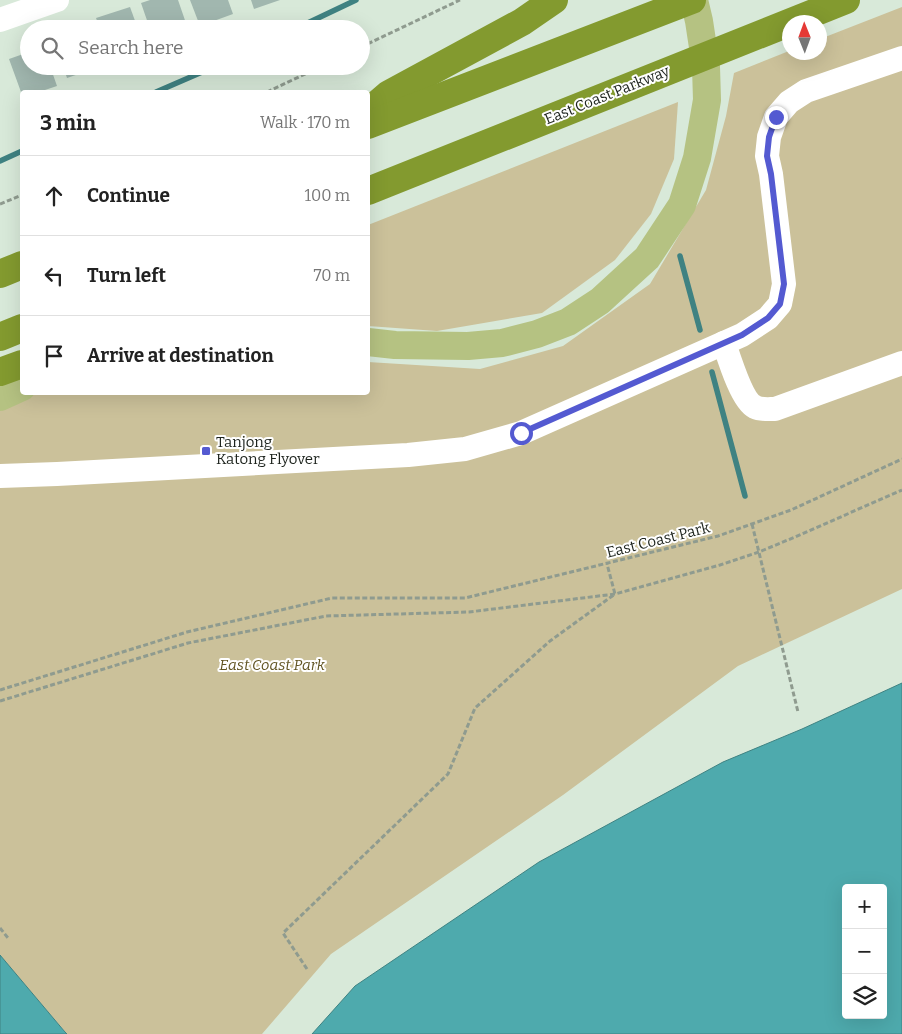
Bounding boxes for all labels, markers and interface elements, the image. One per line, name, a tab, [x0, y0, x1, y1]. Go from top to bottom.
north arrow	[782, 15, 827, 60]
search box	[20, 20, 370, 75]
icon: search	[38, 34, 66, 62]
text: Search here	[78, 36, 183, 59]
street label: East Coast Parkway	[542, 62, 672, 128]
route end	[765, 106, 788, 129]
text: 3 min	[40, 110, 96, 136]
text: Walk · 170 m	[260, 113, 350, 132]
icon: ahead	[40, 182, 68, 210]
text: Continue	[87, 184, 170, 207]
text: 100 m	[305, 186, 350, 205]
icon: left	[40, 262, 68, 290]
text: Turn left	[87, 264, 166, 287]
text: 70 m	[314, 266, 350, 285]
icon: arrive	[40, 342, 68, 370]
text: Arrive at destination	[87, 344, 274, 367]
route start	[510, 422, 533, 445]
place label: Tanjong Katong Flyover	[216, 433, 320, 468]
marker: Tanjong Katong Flyover	[200, 445, 212, 457]
street label: East Coast Park	[604, 518, 712, 562]
park label: East Coast Park	[219, 656, 326, 674]
map controls	[842, 884, 887, 1019]
button: +	[842, 884, 887, 929]
button: −	[842, 929, 887, 974]
button: layers	[842, 974, 887, 1019]

